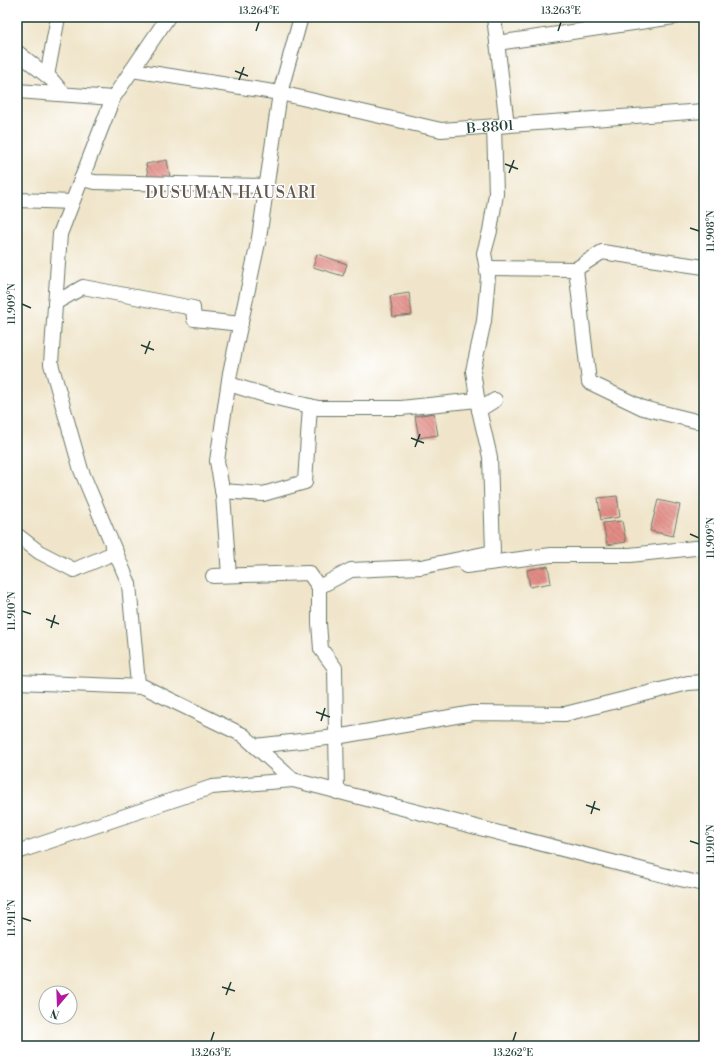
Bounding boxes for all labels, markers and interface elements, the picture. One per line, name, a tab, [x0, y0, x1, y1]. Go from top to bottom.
text: 13.264°E	[239, 5, 279, 17]
text: 13.263°E	[541, 5, 581, 17]
street label: B-8801	[464, 117, 514, 138]
district label: DUSUMAN HAUSARI	[145, 183, 317, 203]
text: 11.908°N	[705, 210, 717, 252]
text: 11.909°N	[6, 283, 18, 325]
text: 11.909°N	[705, 517, 717, 559]
text: 11.910°N	[6, 591, 18, 630]
text: 11.910°N	[705, 824, 717, 863]
text: 11.911°N	[6, 899, 18, 937]
north arrow	[38, 985, 78, 1025]
text: N	[48, 1005, 61, 1022]
text: 13.263°E	[191, 1047, 231, 1059]
text: 13.262°E	[493, 1047, 533, 1059]

